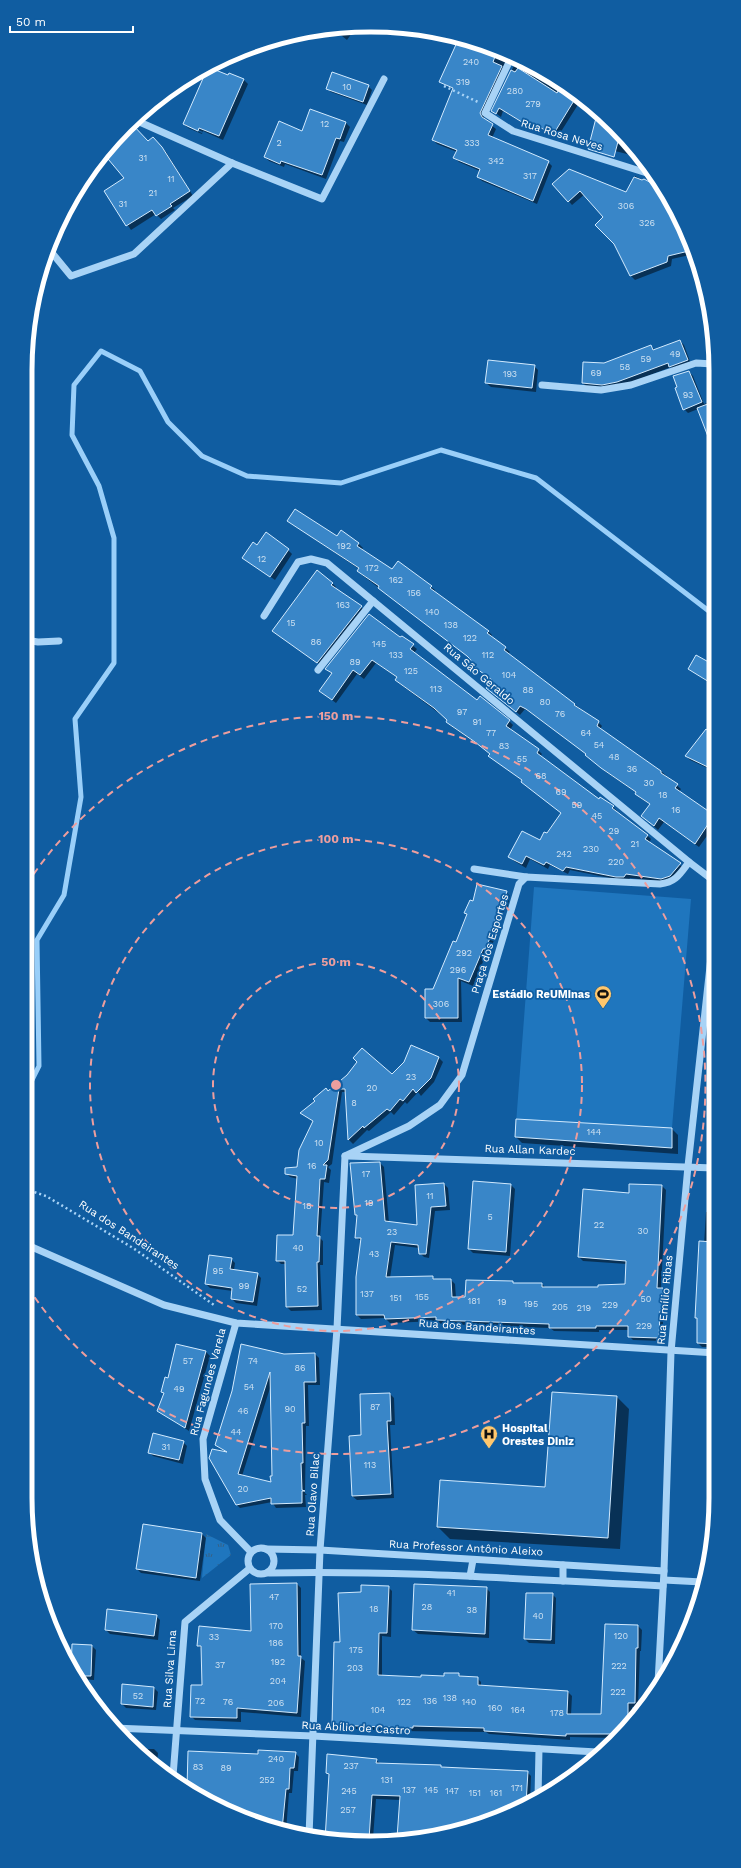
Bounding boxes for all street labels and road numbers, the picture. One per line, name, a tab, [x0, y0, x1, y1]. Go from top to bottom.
street label: Rua Rosa Neves	[519, 116, 605, 154]
street label: Rua São Geraldo	[441, 640, 517, 708]
street label: Praça dos Esportes	[469, 892, 511, 995]
street label: Rua Allan Kardec	[484, 1142, 576, 1158]
street label: Rua dos Bandeirantes	[76, 1198, 182, 1272]
street label: Rua Emílio Ribas	[655, 1254, 675, 1345]
street label: Rua dos Bandeirantes	[418, 1316, 536, 1338]
street label: Rua Fagundes Varela	[187, 1327, 229, 1437]
street label: Rua Olavo Bilac	[304, 1453, 322, 1537]
street label: Rua Professor Antônio Aleixo	[389, 1537, 543, 1559]
street label: Rua Silva Lima	[161, 1629, 179, 1709]
street label: Rua Abílio de Castro	[301, 1719, 411, 1737]

